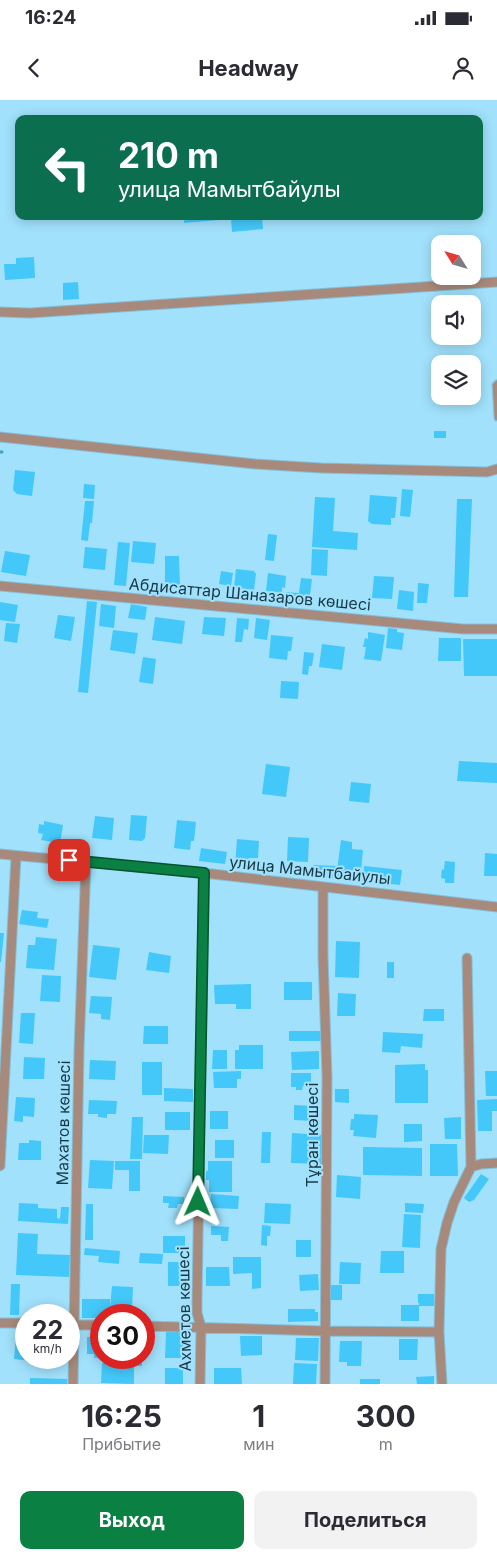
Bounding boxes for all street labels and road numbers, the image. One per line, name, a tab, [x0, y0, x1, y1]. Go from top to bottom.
street label: Абдисаттар Шаназаров көшесі	[128, 573, 372, 615]
street label: улица Мамытбайулы	[228, 852, 392, 888]
street label: Махатов көшесі	[52, 1060, 74, 1186]
street label: Тұран көшесі	[302, 1083, 322, 1187]
street label: Ахметов көшесі	[173, 1246, 195, 1372]

